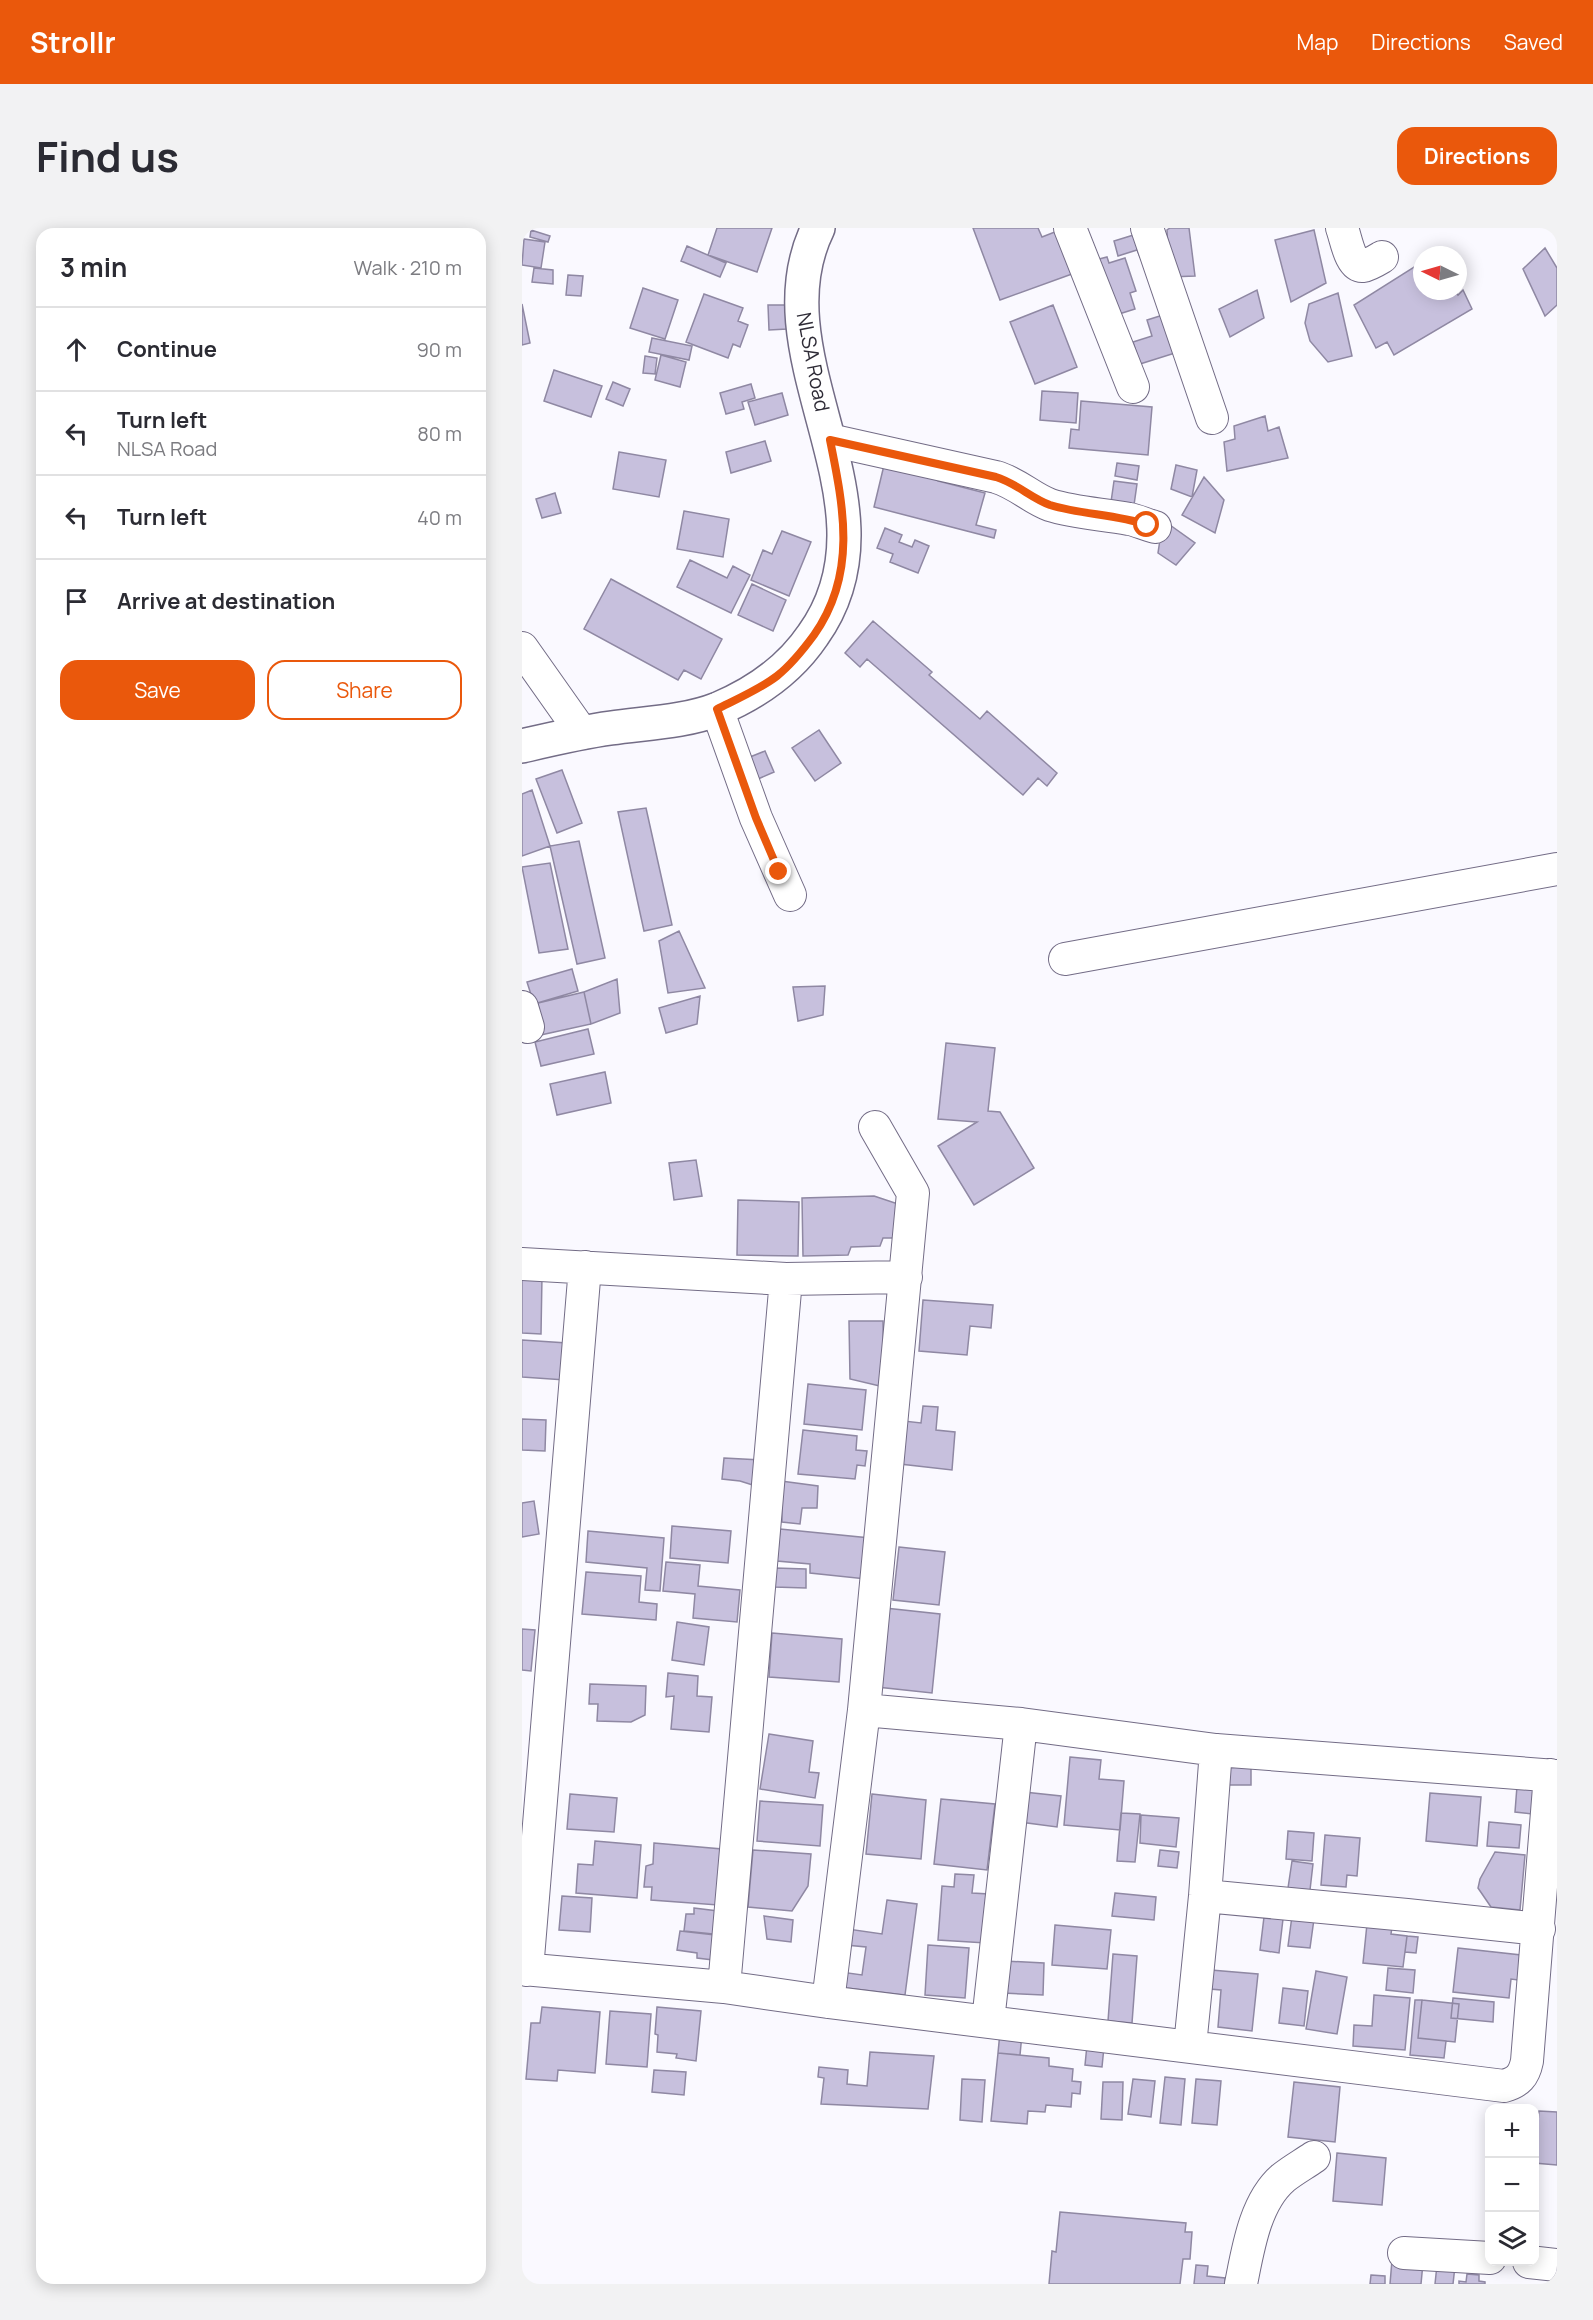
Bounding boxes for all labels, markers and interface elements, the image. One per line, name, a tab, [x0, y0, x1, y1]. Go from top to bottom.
text: Strollr	[30, 23, 116, 61]
text: Map	[1297, 28, 1338, 56]
text: Directions	[1371, 28, 1471, 56]
text: Saved	[1504, 28, 1563, 56]
text: Find us	[36, 127, 179, 185]
button: Directions	[1397, 127, 1557, 185]
north arrow	[1413, 246, 1467, 300]
text: 3 min	[60, 249, 127, 285]
text: Walk · 210 m	[354, 254, 462, 281]
street label: NLSA Road	[791, 310, 836, 414]
icon: ahead	[60, 333, 93, 366]
text: Continue	[117, 334, 217, 364]
text: 90 m	[416, 336, 462, 363]
text: Turn left	[117, 405, 207, 435]
icon: left	[60, 417, 93, 450]
text: 80 m	[417, 420, 462, 447]
text: NLSA Road	[117, 435, 217, 462]
icon: left	[60, 501, 93, 534]
text: Turn left	[117, 502, 207, 532]
text: 40 m	[417, 504, 462, 531]
route start	[1133, 511, 1159, 537]
icon: arrive	[60, 585, 93, 618]
text: Arrive at destination	[117, 586, 335, 616]
button: Save	[60, 660, 255, 720]
button: Share	[267, 660, 462, 720]
route end	[765, 858, 791, 884]
map controls	[1485, 2104, 1539, 2266]
button: +	[1485, 2104, 1539, 2158]
button: −	[1485, 2158, 1539, 2212]
button: layers	[1485, 2212, 1539, 2266]

